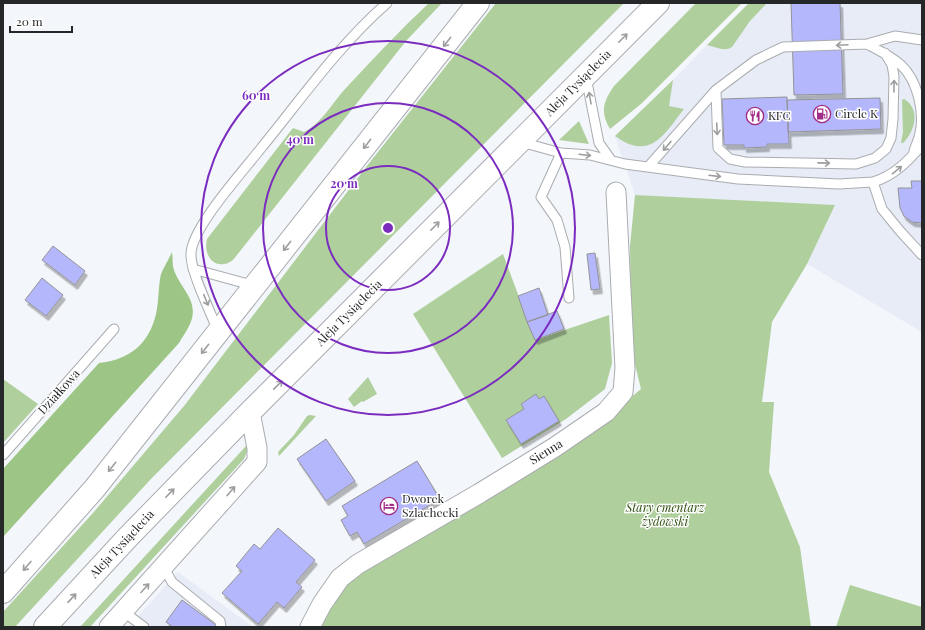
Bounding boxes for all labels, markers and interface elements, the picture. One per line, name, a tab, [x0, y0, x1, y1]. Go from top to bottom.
scale bar	[10, 8, 72, 34]
text: 20 m	[16, 13, 43, 29]
one-way arrow	[618, 33, 628, 43]
one-way arrow	[443, 36, 452, 47]
one-way arrow	[836, 41, 849, 48]
street label: Aleja Tysiąclecia	[540, 46, 614, 120]
one-way arrow	[890, 80, 898, 93]
text: 60 m	[242, 87, 270, 103]
one-way arrow	[586, 92, 594, 105]
fuel station icon: Circle K	[812, 104, 832, 124]
place label: Circle K	[835, 105, 878, 121]
restaurant icon: KFC	[745, 106, 765, 126]
place label: KFC	[768, 107, 791, 123]
one-way arrow	[713, 122, 721, 135]
text: 40 m	[286, 131, 314, 147]
one-way arrow	[363, 138, 371, 149]
one-way arrow	[662, 141, 671, 152]
one-way arrow	[578, 151, 591, 159]
one-way arrow	[817, 159, 830, 167]
one-way arrow	[892, 165, 903, 174]
one-way arrow	[708, 172, 721, 180]
text: 20 m	[330, 175, 358, 191]
centre of rings	[381, 221, 395, 235]
one-way arrow	[430, 221, 440, 231]
one-way arrow	[282, 241, 291, 252]
street label: Aleja Tysiąclecia	[311, 276, 385, 350]
one-way arrow	[202, 294, 210, 306]
one-way arrow	[201, 344, 210, 355]
street label: Działkowa	[34, 365, 83, 417]
one-way arrow	[273, 380, 283, 390]
street label: Sienna	[526, 435, 565, 468]
one-way arrow	[107, 462, 116, 473]
one-way arrow	[227, 486, 236, 496]
one-way arrow	[165, 488, 175, 498]
place label: Dworek Szlachecki	[402, 490, 459, 520]
hotel icon: Dworek Szlachecki	[379, 496, 399, 516]
park label: Stary cmentarz żydowski	[625, 499, 705, 529]
street label: Aleja Tysiąclecia	[85, 506, 157, 582]
one-way arrow	[22, 561, 31, 571]
one-way arrow	[141, 583, 150, 593]
one-way arrow	[67, 593, 76, 603]

